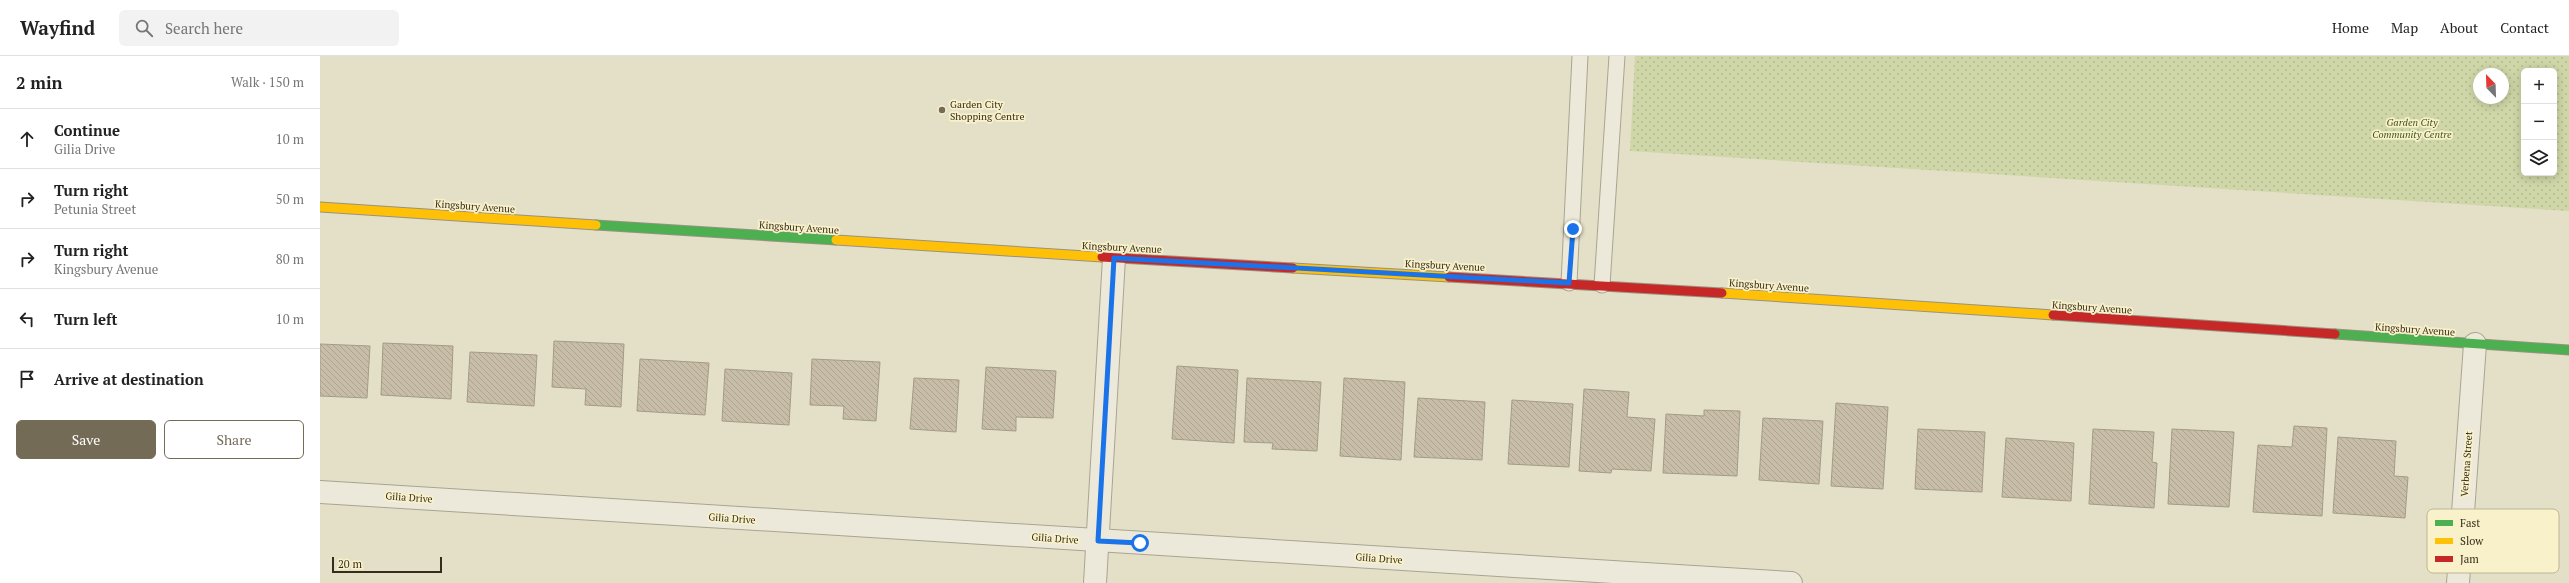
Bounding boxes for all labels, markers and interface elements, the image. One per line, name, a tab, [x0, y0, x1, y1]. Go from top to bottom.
search box	[119, 10, 399, 46]
text: Wayfind	[20, 15, 95, 40]
icon: search	[133, 17, 155, 39]
text: Search here	[165, 18, 243, 38]
text: Home	[2332, 18, 2369, 37]
text: Map	[2391, 18, 2418, 37]
text: About	[2440, 18, 2478, 37]
text: Contact	[2500, 18, 2549, 37]
north arrow	[2473, 68, 2509, 104]
map controls	[2521, 68, 2557, 176]
button: +	[2521, 68, 2557, 104]
text: 2 min	[16, 71, 63, 94]
text: Walk · 150 m	[231, 73, 304, 91]
place label: Garden City Shopping Centre	[950, 98, 1024, 123]
button: −	[2521, 104, 2557, 140]
marker: Garden City Shopping Centre	[937, 105, 947, 115]
park label: Garden City Community Centre	[2372, 116, 2452, 141]
text: Continue	[54, 120, 120, 140]
icon: ahead	[16, 128, 38, 150]
text: 10 m	[276, 130, 304, 148]
text: Gilia Drive	[54, 140, 115, 158]
button: layers	[2521, 140, 2557, 176]
text: Turn right	[54, 180, 129, 200]
icon: right	[16, 188, 38, 210]
text: 50 m	[276, 190, 304, 208]
street label: Kingsbury Avenue	[434, 197, 515, 216]
text: Petunia Street	[54, 200, 136, 218]
street label: Kingsbury Avenue	[758, 218, 839, 237]
route end	[1564, 220, 1582, 238]
street label: Kingsbury Avenue	[1082, 239, 1162, 256]
text: Turn right	[54, 240, 129, 260]
icon: right	[16, 248, 38, 270]
text: 80 m	[276, 250, 304, 268]
street label: Kingsbury Avenue	[1405, 257, 1485, 274]
text: Kingsbury Avenue	[54, 260, 158, 278]
street label: Kingsbury Avenue	[1728, 276, 1809, 295]
street label: Kingsbury Avenue	[2051, 298, 2132, 317]
icon: left	[16, 308, 38, 330]
text: Turn left	[54, 309, 118, 329]
text: 10 m	[276, 310, 304, 328]
street label: Kingsbury Avenue	[2374, 320, 2455, 339]
icon: arrive	[16, 368, 38, 390]
text: Arrive at destination	[54, 369, 204, 389]
button: Save	[16, 420, 156, 459]
button: Share	[164, 420, 304, 459]
street label: Verbena Street	[2458, 431, 2475, 497]
street label: Gilia Drive	[385, 489, 433, 506]
legend	[2427, 509, 2559, 573]
street label: Gilia Drive	[708, 510, 756, 527]
text: Fast	[2460, 516, 2480, 530]
street label: Gilia Drive	[1031, 530, 1079, 547]
route start	[1131, 534, 1149, 552]
text: Slow	[2460, 534, 2484, 548]
street label: Gilia Drive	[1355, 550, 1403, 567]
text: Jam	[2460, 552, 2479, 566]
scale bar	[332, 555, 442, 574]
text: 20 m	[338, 557, 362, 571]

